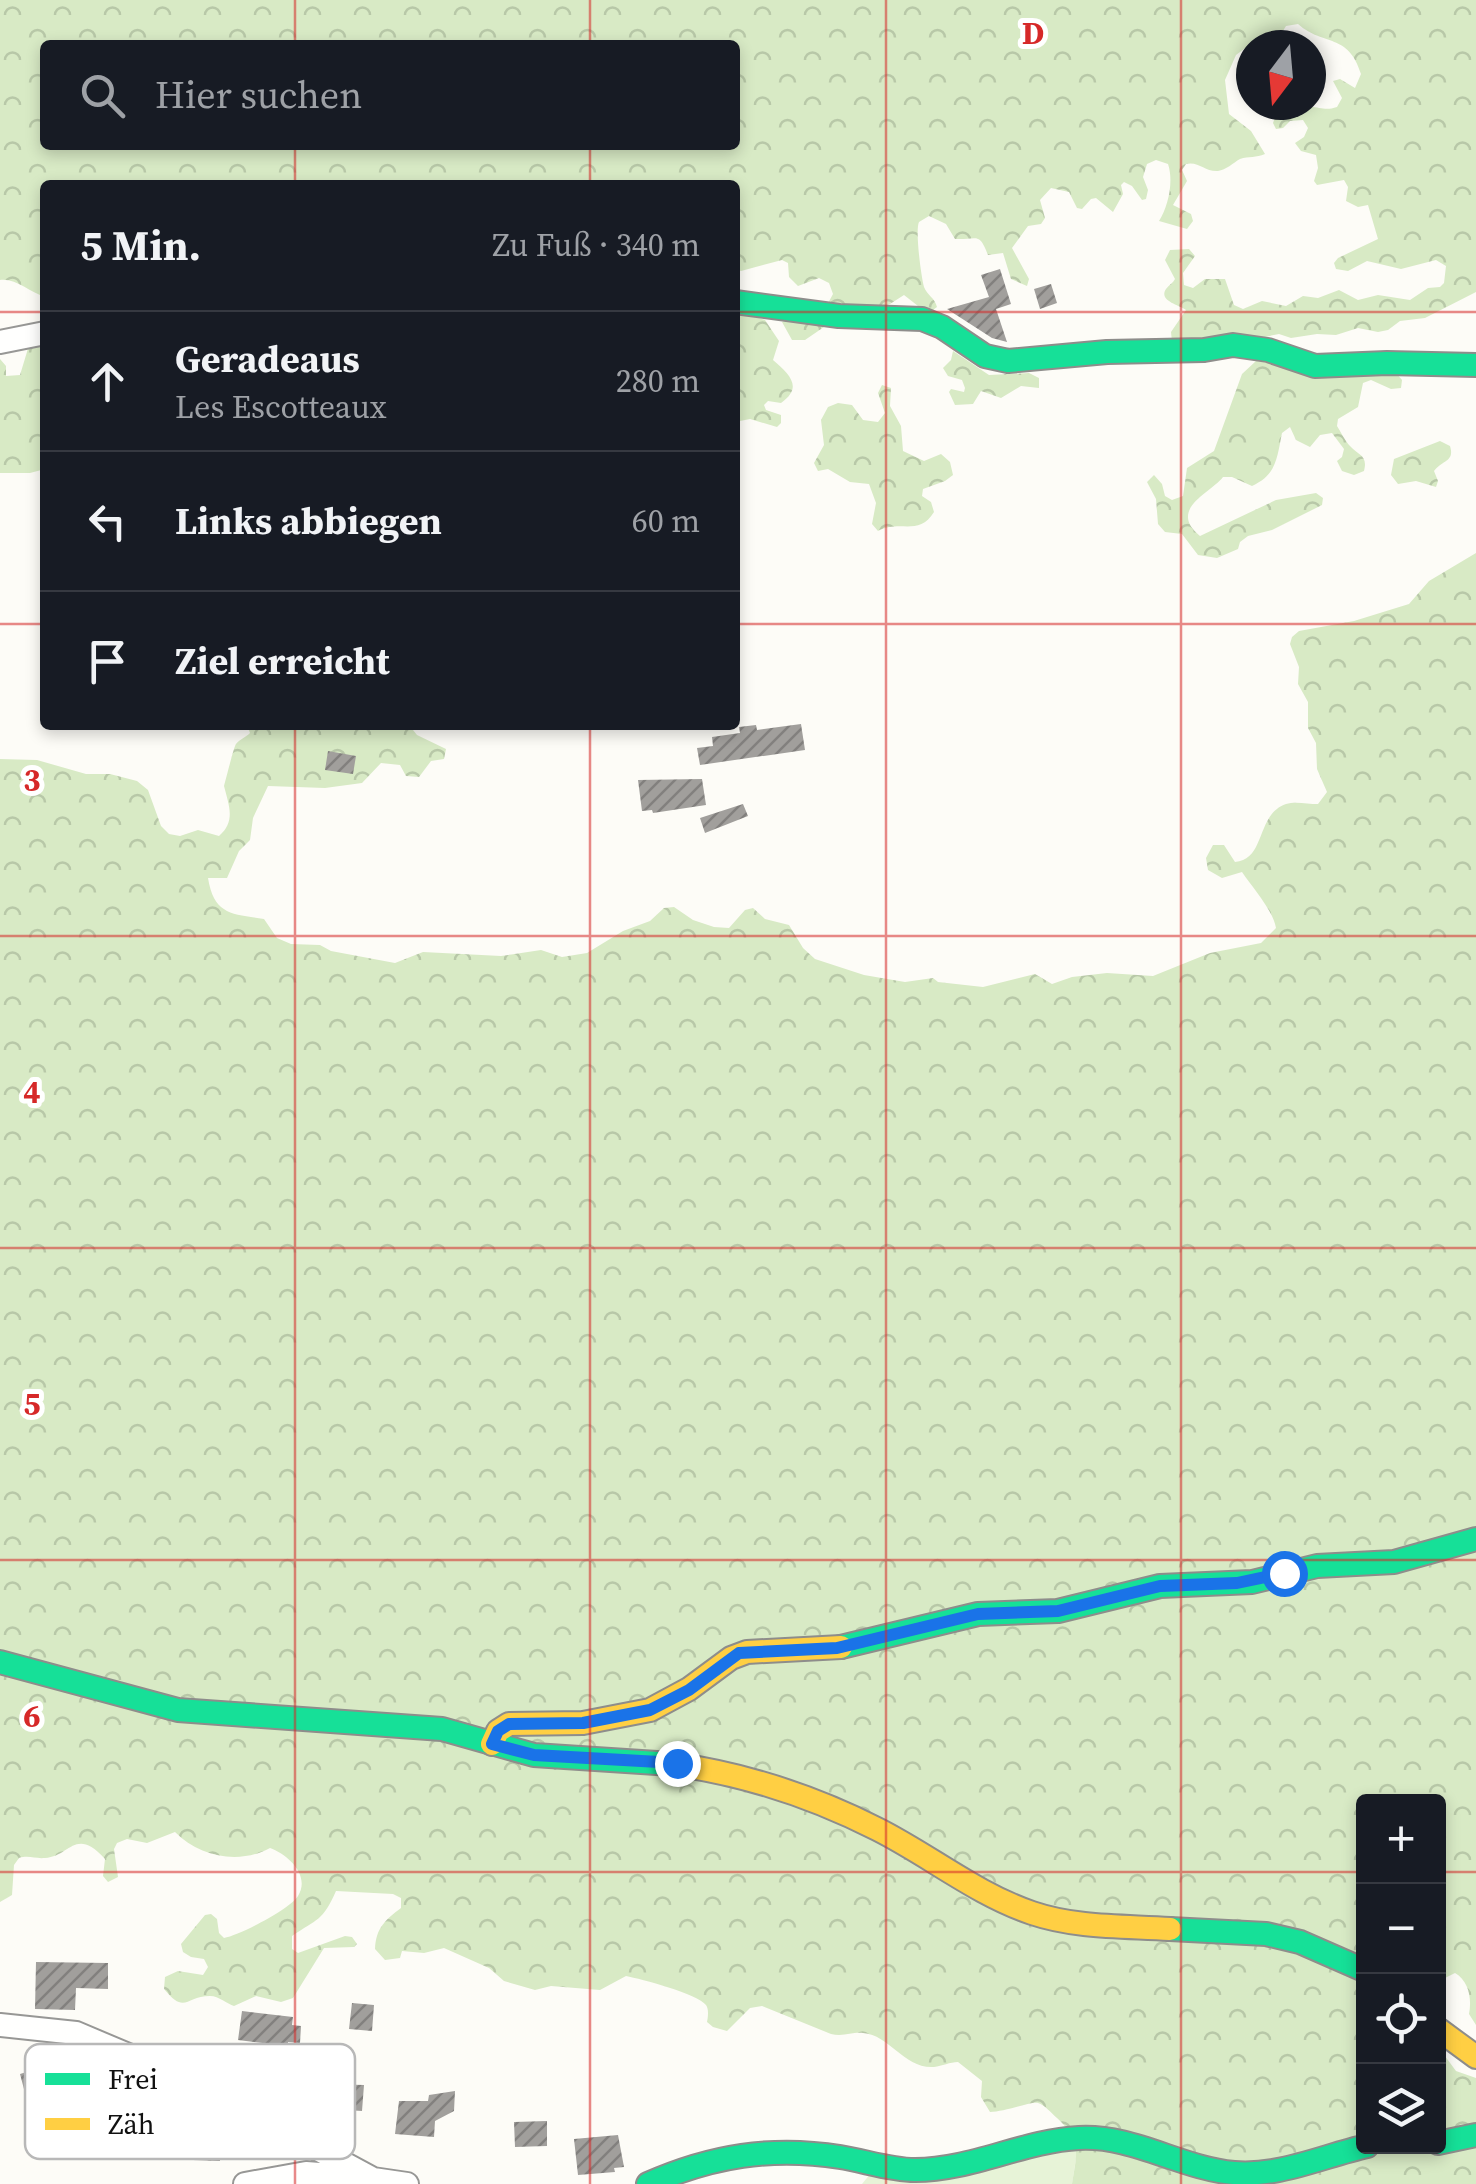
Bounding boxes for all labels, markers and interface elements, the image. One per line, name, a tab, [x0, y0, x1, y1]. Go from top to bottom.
text: D	[1022, 11, 1044, 55]
north arrow	[1236, 30, 1326, 120]
search box	[40, 40, 740, 150]
icon: search	[75, 68, 130, 123]
text: Hier suchen	[155, 69, 362, 121]
text: 5 Min.	[80, 216, 201, 274]
text: Zu Fuß · 340 m	[492, 223, 700, 267]
text: Geradeaus	[175, 333, 360, 385]
icon: ahead	[80, 354, 135, 409]
text: 280 m	[616, 359, 700, 403]
text: Les Escotteaux	[175, 385, 387, 429]
icon: left	[80, 494, 135, 549]
text: Links abbiegen	[175, 495, 442, 547]
text: 60 m	[632, 499, 700, 543]
icon: arrive	[80, 634, 135, 689]
text: Ziel erreicht	[175, 635, 390, 687]
text: 3	[23, 758, 41, 802]
text: 4	[23, 1070, 41, 1114]
text: 5	[23, 1382, 41, 1426]
route start	[1262, 1551, 1308, 1597]
text: 6	[23, 1694, 41, 1738]
route end	[655, 1741, 701, 1787]
map controls	[1356, 1794, 1446, 2154]
button: +	[1356, 1794, 1446, 1884]
button: −	[1356, 1884, 1446, 1974]
button: locate	[1356, 1974, 1446, 2064]
legend	[25, 2044, 355, 2159]
text: Frei	[108, 2060, 158, 2098]
button: layers	[1356, 2064, 1446, 2154]
text: Zäh	[108, 2105, 155, 2143]

